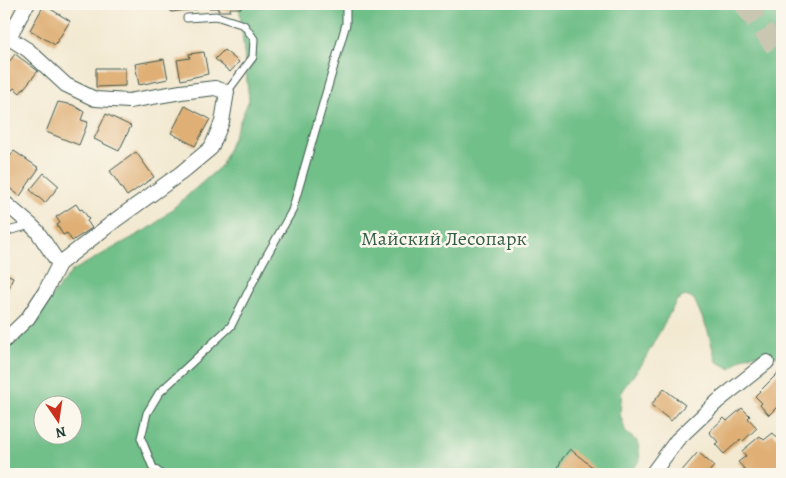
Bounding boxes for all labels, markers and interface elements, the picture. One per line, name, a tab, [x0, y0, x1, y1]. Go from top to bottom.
park label: Майский Лесопарк	[361, 225, 527, 252]
north arrow	[32, 396, 82, 446]
text: N	[54, 422, 68, 443]

